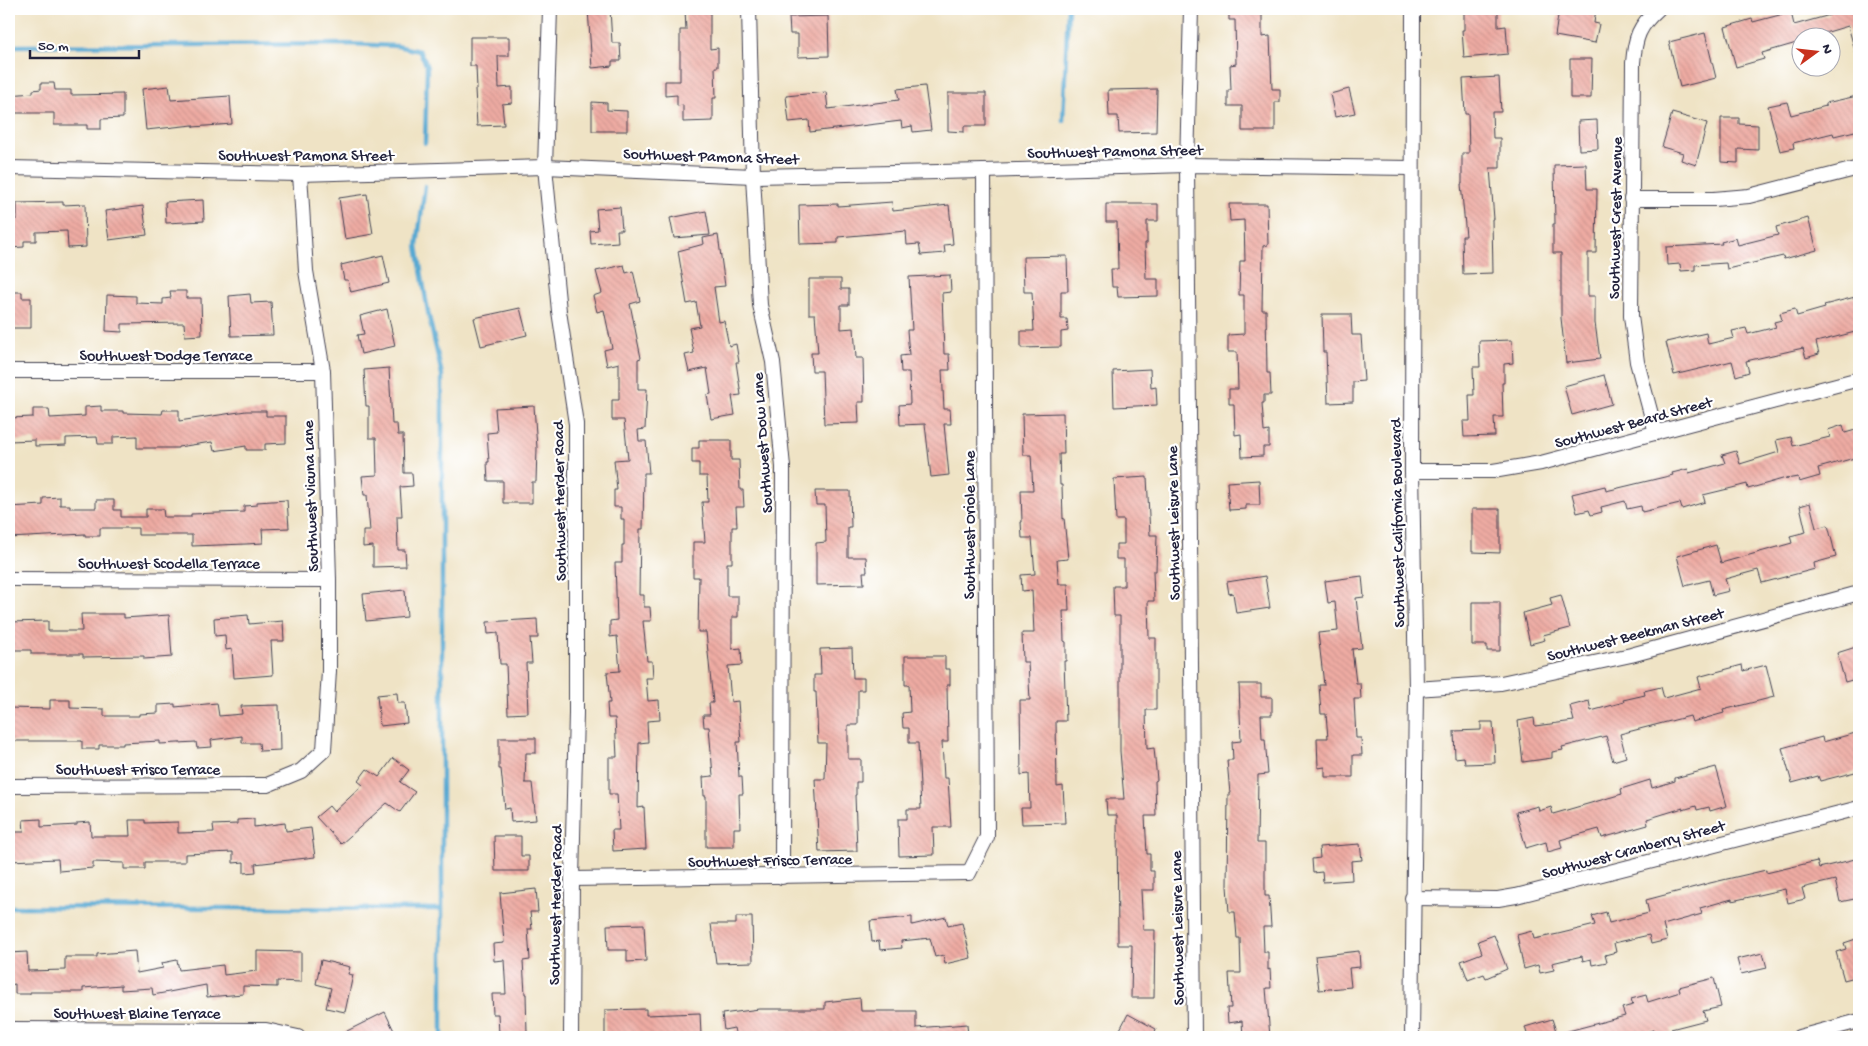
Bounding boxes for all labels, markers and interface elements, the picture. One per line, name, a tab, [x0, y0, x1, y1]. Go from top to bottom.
scale bar	[30, 28, 139, 60]
north arrow	[1790, 28, 1840, 78]
text: 50 m	[38, 38, 69, 56]
text: N	[1817, 43, 1836, 56]
street label: Southwest Crest Avenue	[1607, 136, 1628, 299]
street label: Southwest Pamona Street	[1027, 142, 1204, 165]
street label: Southwest Pamona Street	[623, 146, 800, 171]
street label: Southwest Pamona Street	[218, 148, 395, 167]
street label: Southwest Dodge Terrace	[80, 348, 253, 367]
street label: Southwest Dow Lane	[750, 371, 779, 514]
street label: Southwest Beard Street	[1553, 394, 1716, 455]
street label: Southwest California Boulevard	[1388, 417, 1411, 628]
street label: Southwest Vicuna Lane	[300, 419, 325, 572]
street label: Southwest Herder Road	[551, 419, 572, 581]
street label: Southwest Leisure Lane	[1165, 445, 1186, 600]
street label: Southwest Oriole Lane	[962, 450, 981, 599]
street label: Southwest Scodella Terrace	[78, 556, 261, 575]
street label: Southwest Beekman Street	[1546, 605, 1728, 668]
street label: Southwest Frisco Terrace	[56, 762, 221, 781]
street label: Southwest Cranberry Street	[1540, 817, 1729, 885]
street label: Southwest Herder Road	[547, 823, 568, 985]
street label: Southwest Leisure Lane	[1169, 850, 1190, 1005]
street label: Southwest Frisco Terrace	[688, 852, 853, 873]
street label: Southwest Blaine Terrace	[53, 1006, 221, 1025]

